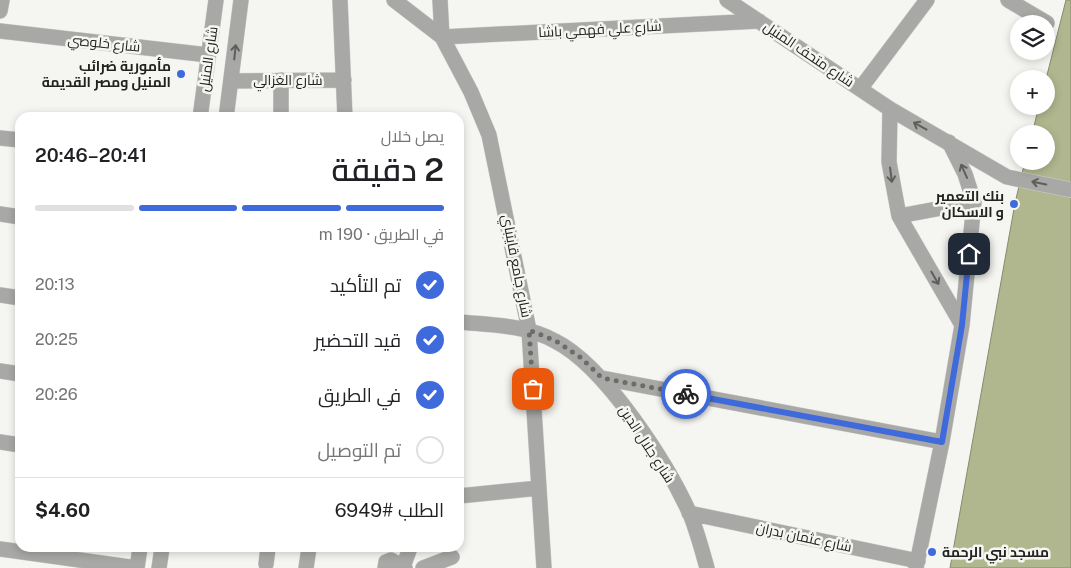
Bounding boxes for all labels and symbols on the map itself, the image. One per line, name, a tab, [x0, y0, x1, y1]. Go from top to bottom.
street label: شارع علي فهمي باشا	[538, 18, 662, 44]
street label: شارع متحف المنيل	[760, 18, 857, 91]
street label: شارع المنيل	[196, 25, 221, 93]
street label: شارع خلوصي	[67, 31, 141, 58]
one-way arrow	[230, 44, 240, 60]
place label: مأمورية ضرائب المنيل ومصر القديمة	[42, 57, 171, 91]
marker: مأمورية ضرائب المنيل ومصر القديمة	[175, 68, 187, 80]
street label: شارع الغزالي	[253, 72, 323, 92]
one-way arrow	[913, 120, 927, 130]
one-way arrow	[958, 164, 968, 179]
one-way arrow	[886, 167, 896, 183]
one-way arrow	[1032, 178, 1048, 188]
place label: بنك التعمير و الاسكان	[934, 188, 1004, 221]
marker: بنك التعمير و الاسكان	[1008, 198, 1020, 210]
street label: شارع جامع قايتباي	[495, 213, 535, 320]
pin	[948, 233, 990, 275]
one-way arrow	[930, 271, 940, 285]
pin	[512, 368, 554, 410]
courier	[661, 369, 711, 419]
street label: شارع جلال الدين	[615, 402, 678, 486]
street label: شارع عثمان بدران	[755, 519, 853, 556]
place label: مسجد نبي الرحمة	[942, 544, 1049, 564]
marker: مسجد نبي الرحمة	[926, 546, 938, 558]

